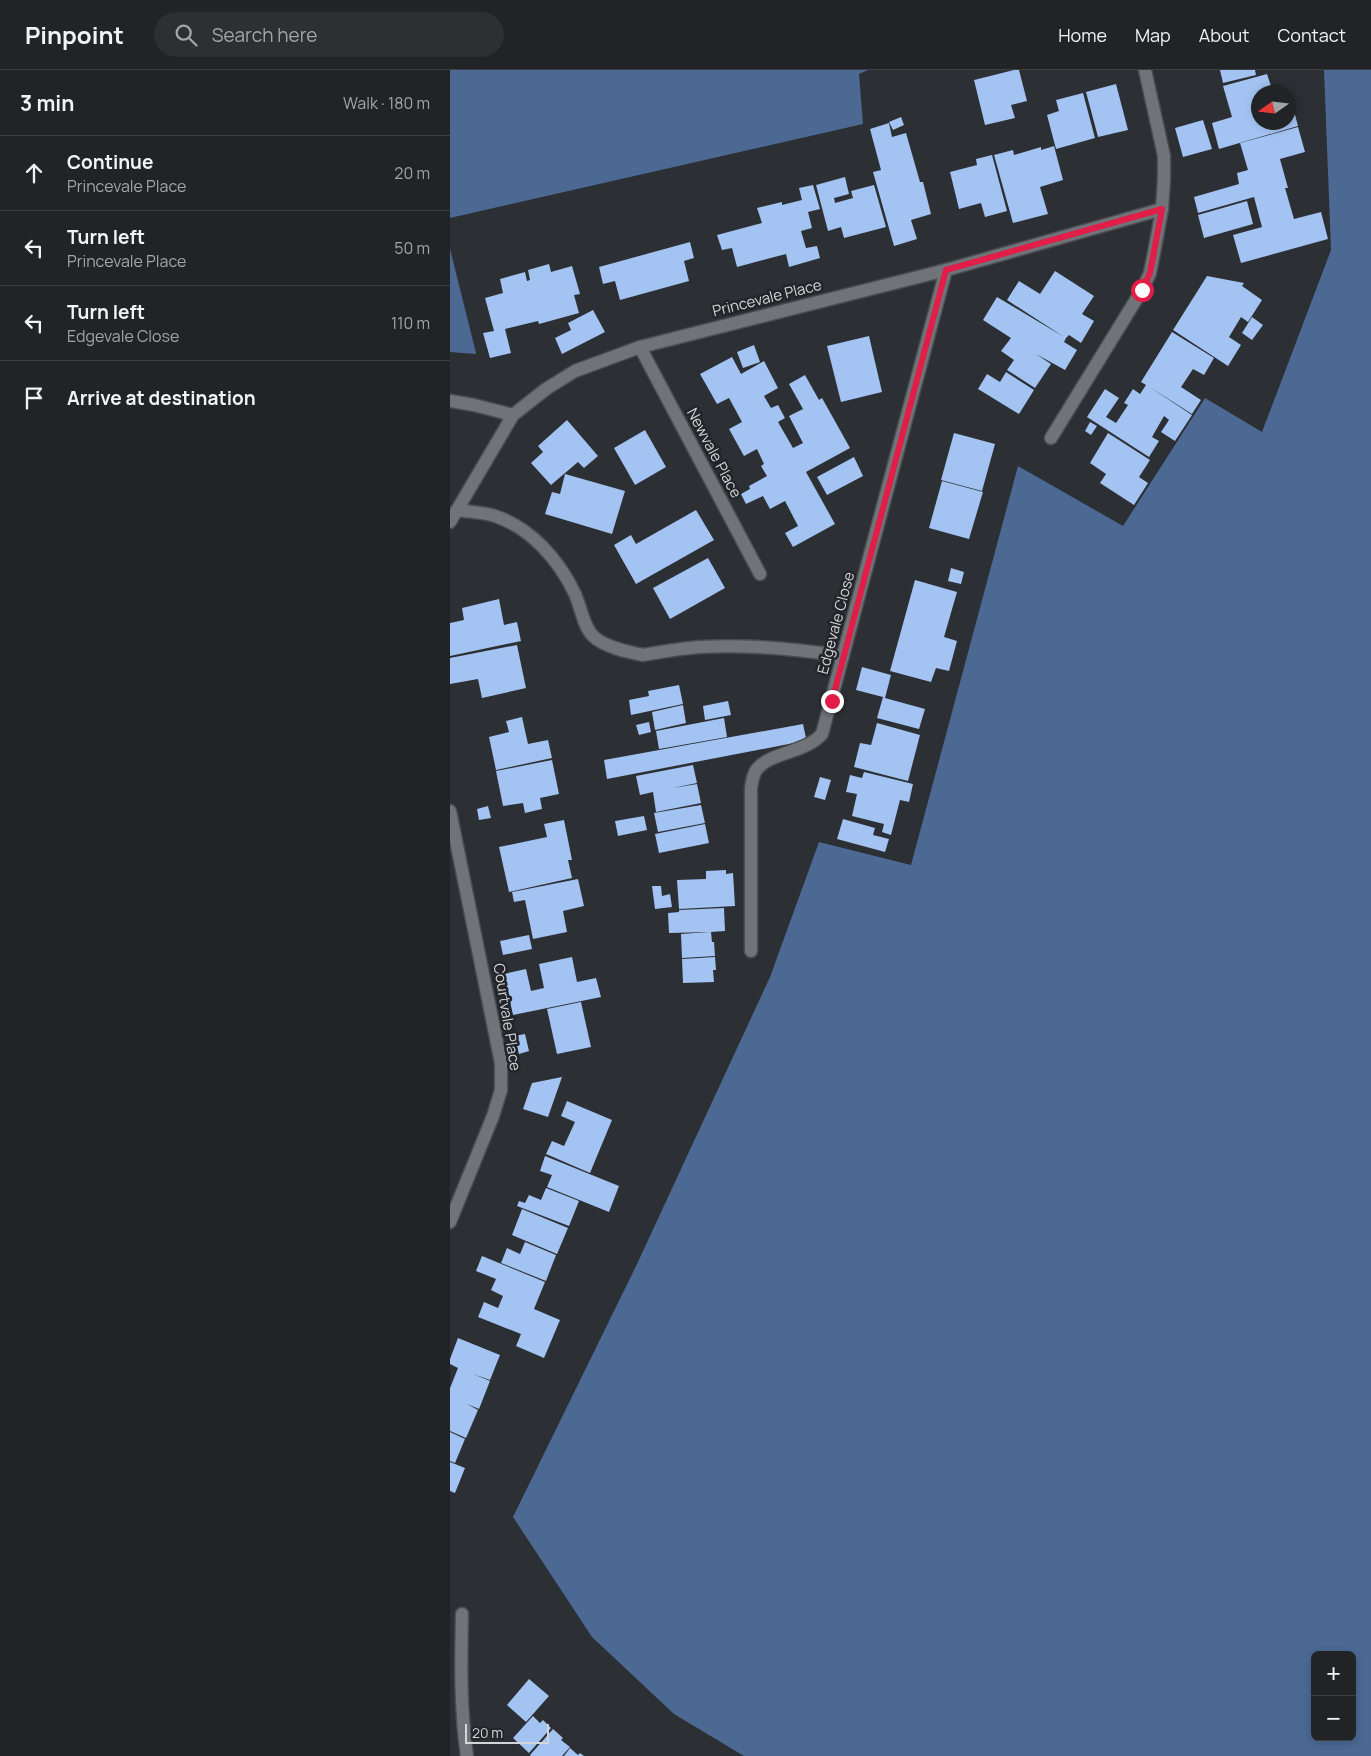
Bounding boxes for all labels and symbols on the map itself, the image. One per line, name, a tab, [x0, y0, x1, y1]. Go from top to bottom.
north arrow	[1251, 85, 1296, 130]
street label: Princevale Place	[710, 274, 824, 321]
route start	[1131, 279, 1154, 302]
street label: Newvale Place	[682, 404, 747, 501]
street label: Edgevale Close	[812, 569, 859, 676]
route end	[821, 690, 844, 713]
street label: Courtvale Place	[489, 962, 526, 1072]
scale bar	[465, 1721, 549, 1744]

